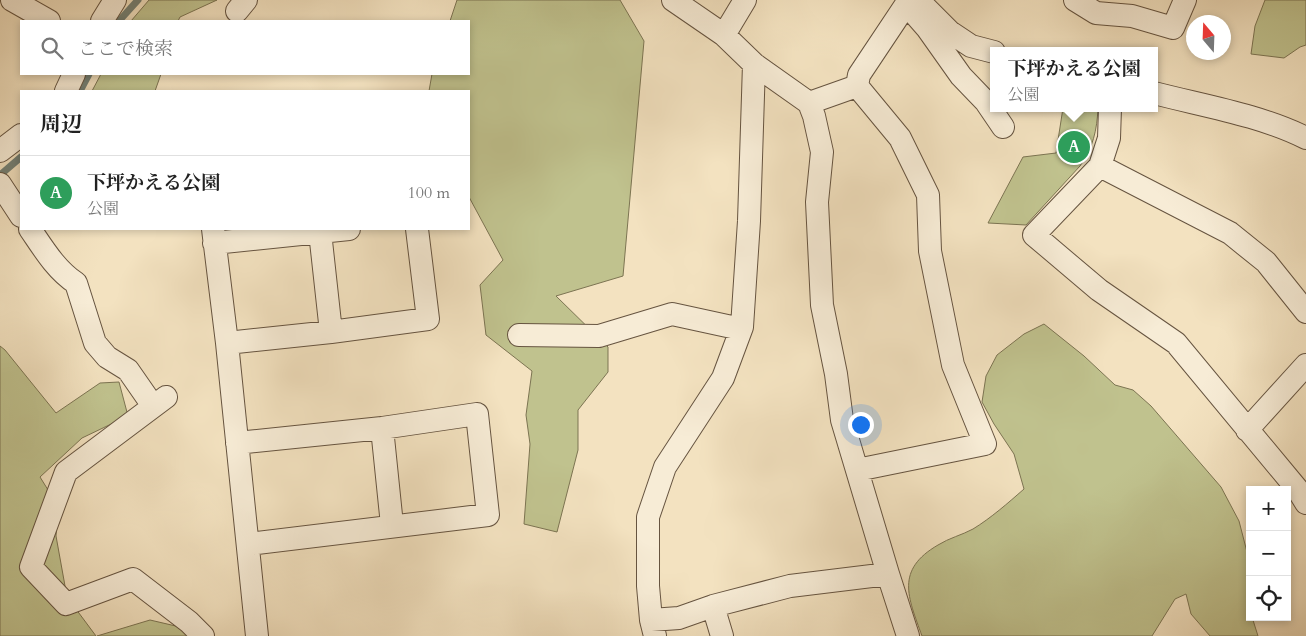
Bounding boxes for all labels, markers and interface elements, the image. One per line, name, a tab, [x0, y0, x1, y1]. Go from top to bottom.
north arrow	[1186, 15, 1231, 60]
search box	[20, 20, 470, 75]
icon: search	[38, 34, 66, 62]
text: ここで検索	[78, 36, 173, 62]
popup	[990, 47, 1158, 112]
text: 下坪かえる公園	[1007, 56, 1141, 82]
text: 公園	[1007, 84, 1040, 106]
text: 周辺	[40, 110, 82, 139]
pin: A	[1058, 128, 1090, 166]
text: 下坪かえる公園	[87, 170, 220, 196]
text: A	[50, 182, 62, 204]
text: 100 m	[408, 182, 450, 204]
text: 公園	[87, 198, 119, 220]
your location	[848, 412, 874, 438]
map controls	[1246, 486, 1291, 621]
button: +	[1246, 486, 1291, 531]
button: −	[1246, 531, 1291, 576]
button: locate	[1246, 576, 1291, 621]

